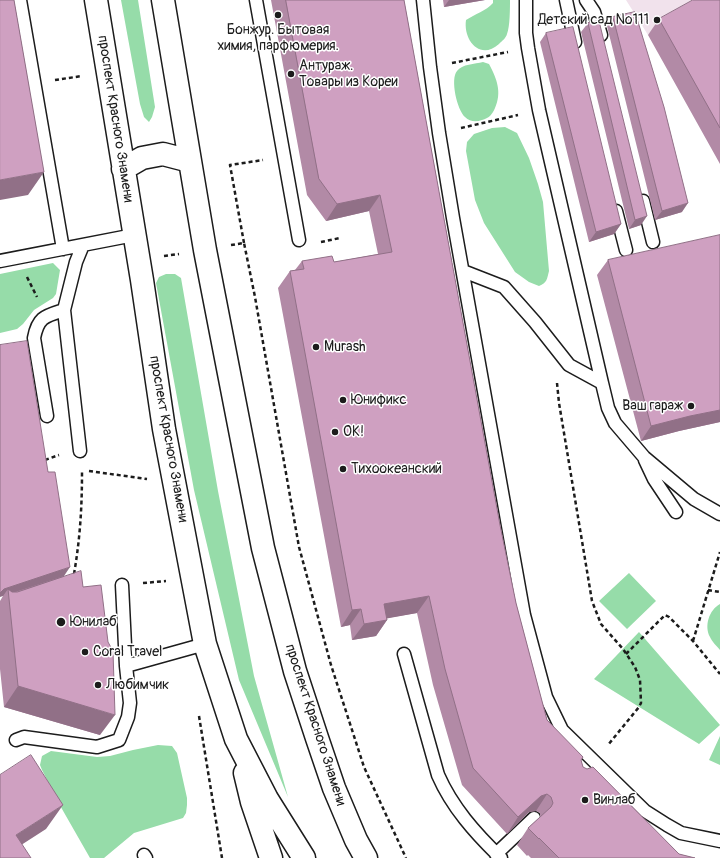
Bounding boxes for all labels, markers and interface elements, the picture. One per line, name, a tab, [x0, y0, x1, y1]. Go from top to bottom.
marker: Бонжур. Бытовая химия, парфюмерия.	[273, 10, 283, 20]
place label: Детский сад №111	[538, 12, 649, 28]
marker: Детский сад №111	[652, 15, 662, 25]
place label: Бонжур. Бытовая химия, парфюмерия.	[217, 22, 339, 54]
street label: проспект Красного Знамени	[93, 34, 137, 204]
place label: Антураж. Товары из Кореи	[299, 58, 398, 90]
marker: Антураж. Товары из Кореи	[286, 69, 296, 79]
place label: Murash	[324, 339, 365, 355]
marker: Murash	[311, 342, 321, 352]
street label: проспект Красного Знамени	[145, 354, 191, 524]
place label: Юнификс	[351, 392, 407, 408]
marker: Юнификс	[338, 395, 348, 405]
place label: Ваш гараж	[622, 398, 683, 414]
marker: Ваш гараж	[686, 401, 696, 411]
place label: ОК!	[343, 424, 364, 440]
marker: ОК!	[330, 427, 340, 437]
place label: Тихоокеанский	[351, 461, 442, 477]
marker: Тихоокеанский	[338, 464, 348, 474]
place label: Юнилаб	[70, 614, 117, 630]
marker: Юнилаб	[55, 616, 67, 628]
street label: проспект Красного Знамени	[281, 642, 349, 808]
place label: Coral Travel	[93, 644, 162, 660]
marker: Coral Travel	[80, 647, 90, 657]
place label: Любимчик	[106, 677, 169, 693]
marker: Любимчик	[93, 680, 103, 690]
place label: Винлаб	[593, 792, 636, 808]
marker: Винлаб	[580, 795, 590, 805]

